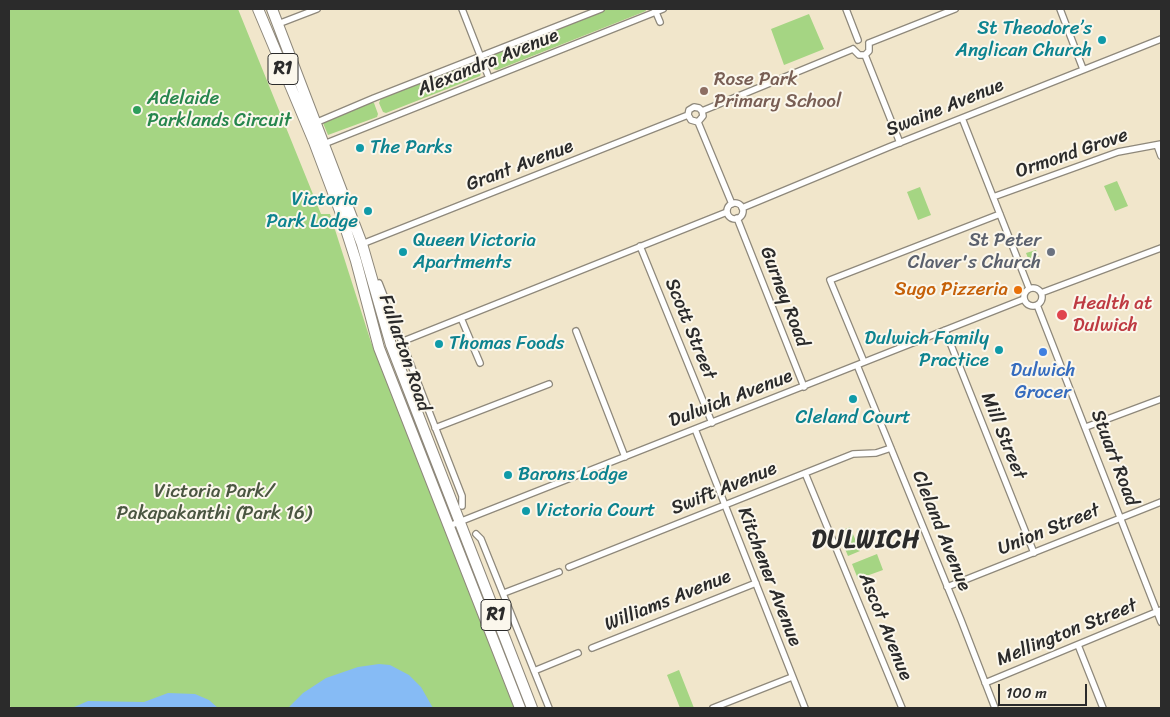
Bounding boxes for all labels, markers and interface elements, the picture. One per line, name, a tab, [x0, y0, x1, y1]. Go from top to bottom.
place label: St Theodore’s Anglican Church	[956, 18, 1092, 62]
street label: Alexandra Avenue	[414, 24, 562, 102]
marker: St Theodore’s Anglican Church	[1096, 34, 1108, 46]
road number: R1	[268, 54, 298, 85]
place label: Rose Park Primary School	[714, 69, 841, 113]
street label: Swaine Avenue	[883, 74, 1007, 142]
marker: Rose Park Primary School	[698, 85, 710, 97]
place label: Adelaide Parklands Circuit	[147, 88, 291, 132]
marker: Adelaide Parklands Circuit	[131, 104, 143, 116]
street label: Ormond Grove	[1013, 124, 1131, 184]
street label: Grant Avenue	[463, 135, 577, 197]
place label: The Parks	[370, 137, 452, 159]
marker: The Parks	[354, 142, 366, 154]
place label: Victoria Park Lodge	[266, 189, 358, 233]
marker: Victoria Park Lodge	[362, 205, 374, 217]
place label: Queen Victoria Apartments	[413, 230, 536, 274]
place label: St Peter Claver's Church	[908, 230, 1041, 274]
street label: Gurney Road	[755, 244, 813, 350]
marker: Queen Victoria Apartments	[397, 246, 409, 258]
marker: St Peter Claver's Church	[1045, 246, 1057, 258]
street label: Scott Street	[659, 275, 721, 383]
place label: Sugo Pizzeria	[895, 279, 1008, 301]
marker: Sugo Pizzeria	[1012, 284, 1024, 296]
street label: Fullarton Road	[373, 291, 435, 415]
place label: Health at Dulwich	[1073, 293, 1152, 337]
marker: Health at Dulwich	[1055, 308, 1069, 322]
place label: Dulwich Family Practice	[864, 328, 989, 372]
place label: Thomas Foods	[449, 333, 564, 355]
marker: Thomas Foods	[433, 338, 445, 350]
marker: Dulwich Family Practice	[993, 344, 1005, 356]
marker: Dulwich Grocer	[1037, 346, 1049, 358]
place label: Dulwich Grocer	[1011, 360, 1075, 404]
street label: Dulwich Avenue	[666, 365, 796, 433]
street label: Mill Street	[975, 389, 1031, 483]
marker: Cleland Court	[847, 393, 859, 405]
place label: Cleland Court	[795, 407, 911, 429]
street label: Stuart Road	[1085, 407, 1143, 509]
street label: Swift Avenue	[668, 457, 780, 521]
place label: Barons Lodge	[518, 464, 628, 486]
street label: Cleland Avenue	[906, 467, 976, 595]
marker: Barons Lodge	[502, 469, 514, 481]
park label: Victoria Park/ Pakapakanthi (Park 16)	[117, 481, 311, 525]
street label: Union Street	[995, 499, 1103, 561]
place label: Victoria Court	[536, 500, 655, 522]
street label: Kitchener Avenue	[732, 504, 806, 650]
marker: Victoria Court	[520, 505, 532, 517]
district label: DULWICH	[812, 527, 920, 555]
street label: Williams Avenue	[601, 565, 735, 637]
street label: Ascot Avenue	[853, 570, 917, 684]
street label: Mellington Street	[993, 594, 1141, 672]
road number: R1	[481, 600, 511, 630]
scale bar	[1000, 674, 1089, 706]
text: 100 m	[1006, 680, 1047, 706]

